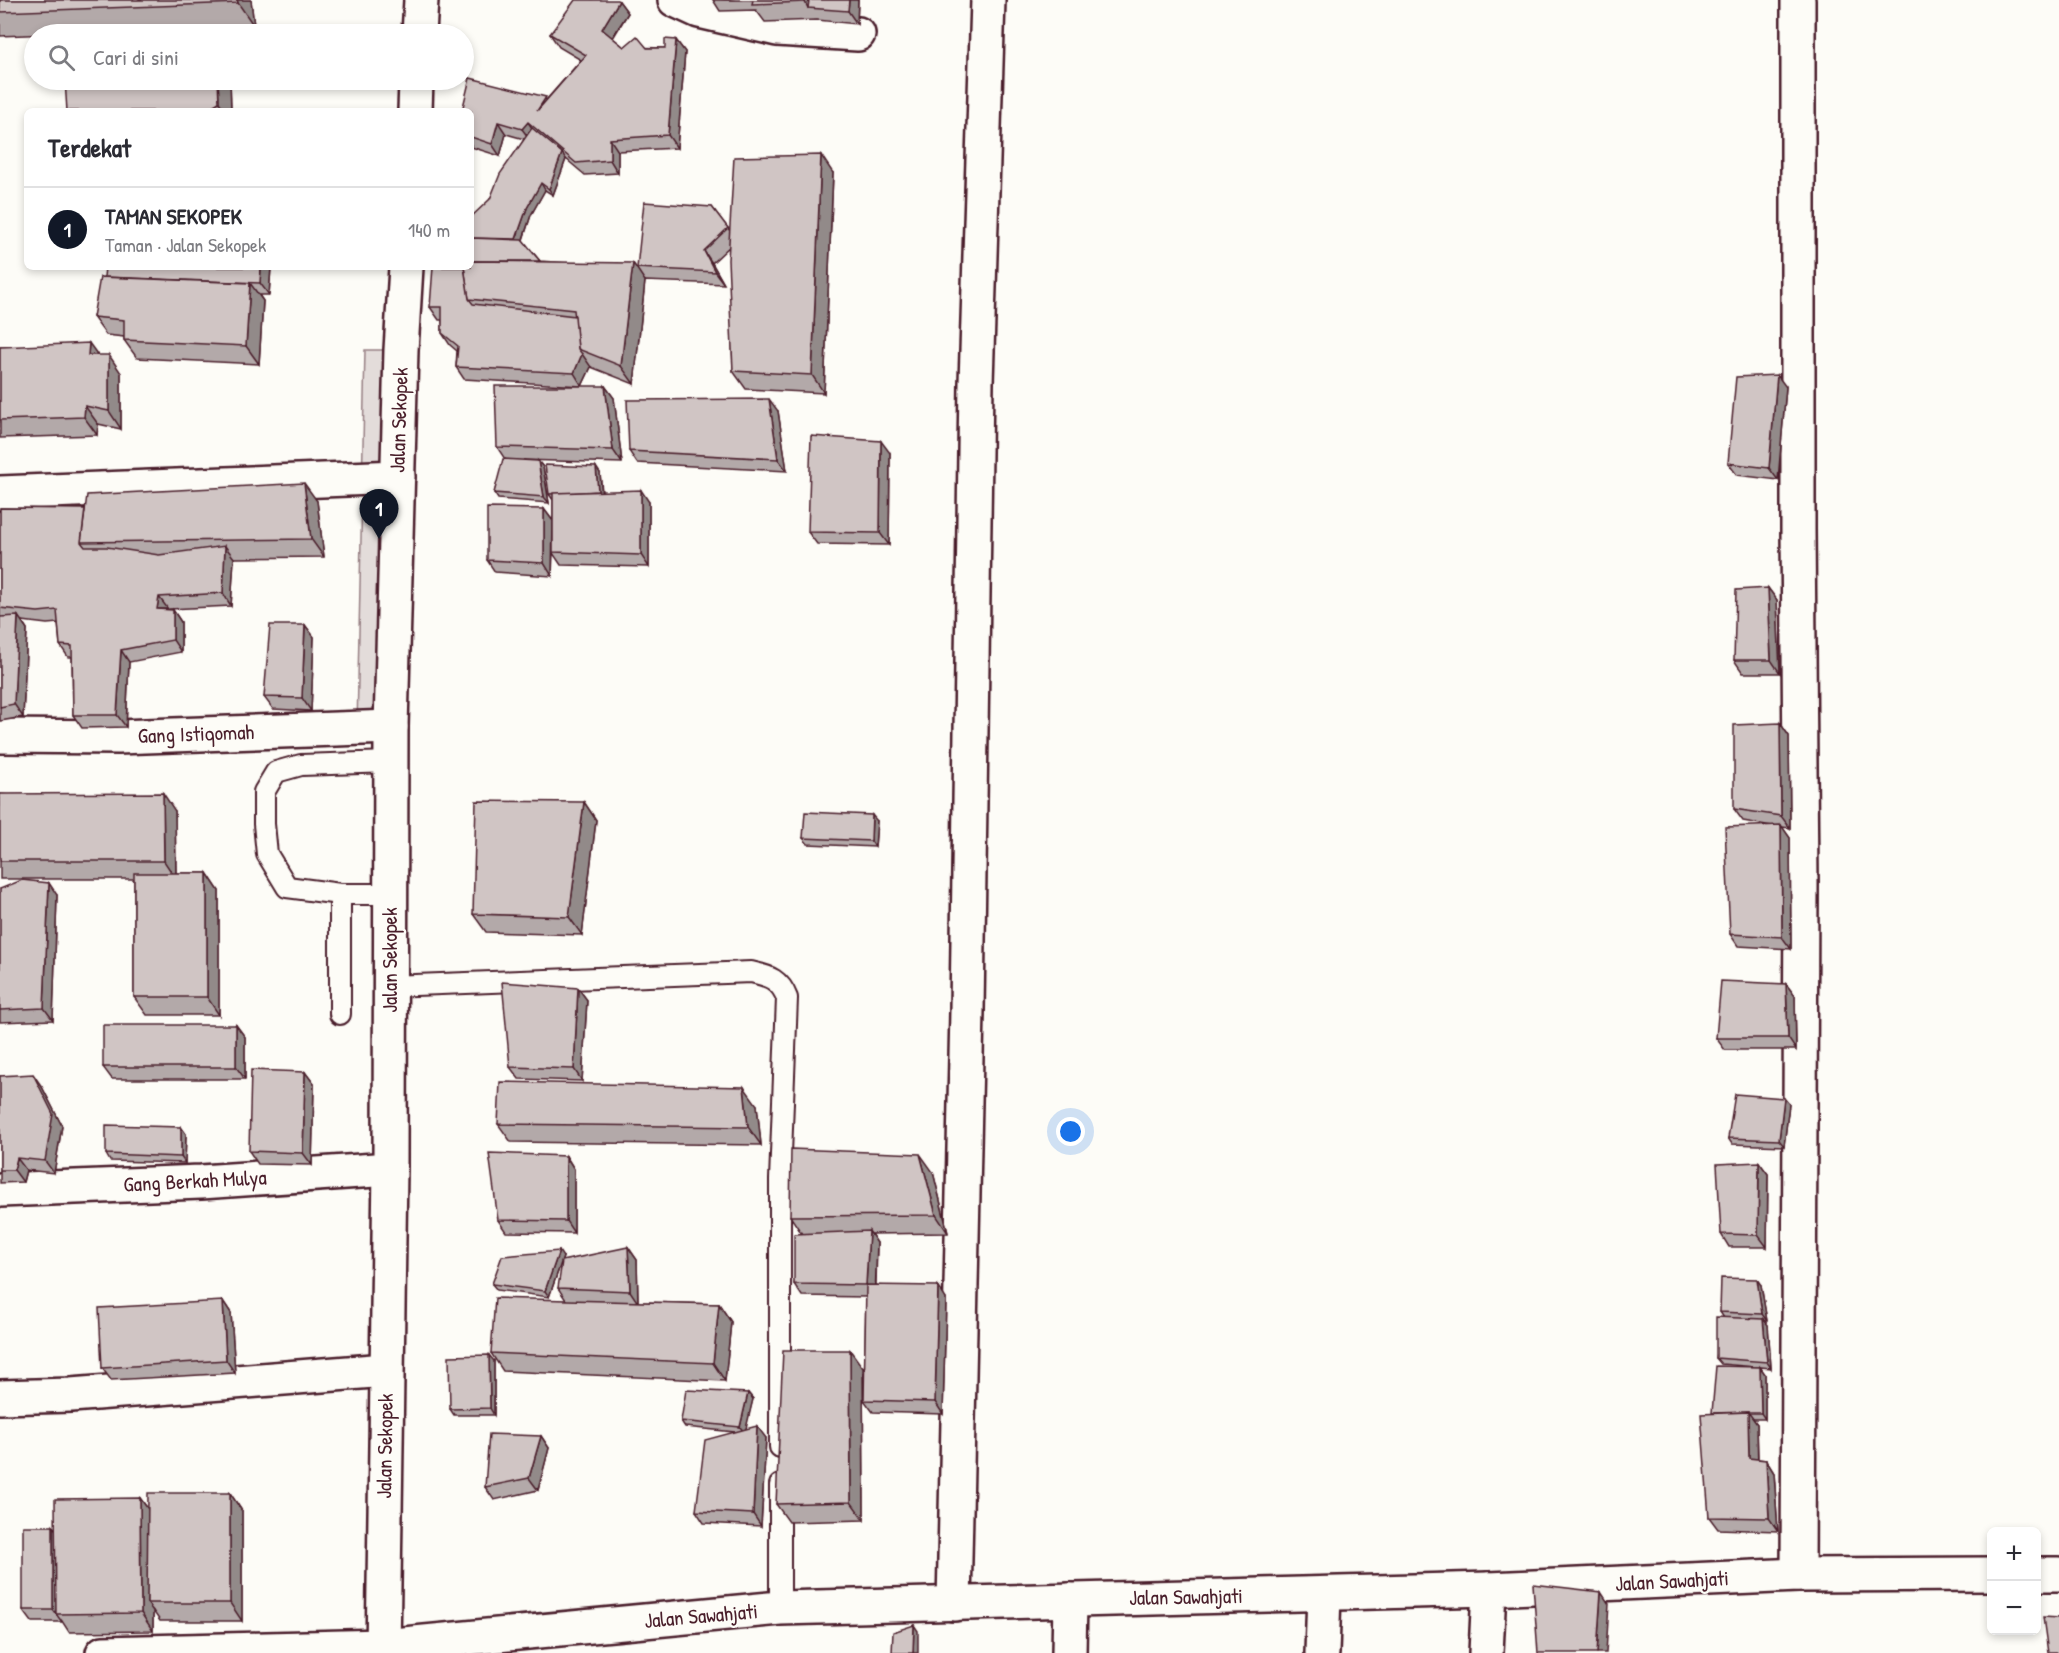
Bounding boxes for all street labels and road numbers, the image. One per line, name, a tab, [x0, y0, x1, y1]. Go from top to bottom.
street label: Jalan Sekopek	[382, 367, 415, 473]
street label: Gang Istiqomah	[137, 717, 255, 750]
street label: Jalan Sekopek	[375, 907, 404, 1013]
street label: Gang Berkah Mulya	[123, 1162, 267, 1199]
street label: Jalan Sekopek	[369, 1393, 400, 1499]
street label: Jalan Sawahjati	[1614, 1563, 1730, 1598]
street label: Jalan Sawahjati	[1129, 1581, 1243, 1612]
street label: Jalan Sawahjati	[643, 1596, 759, 1635]

